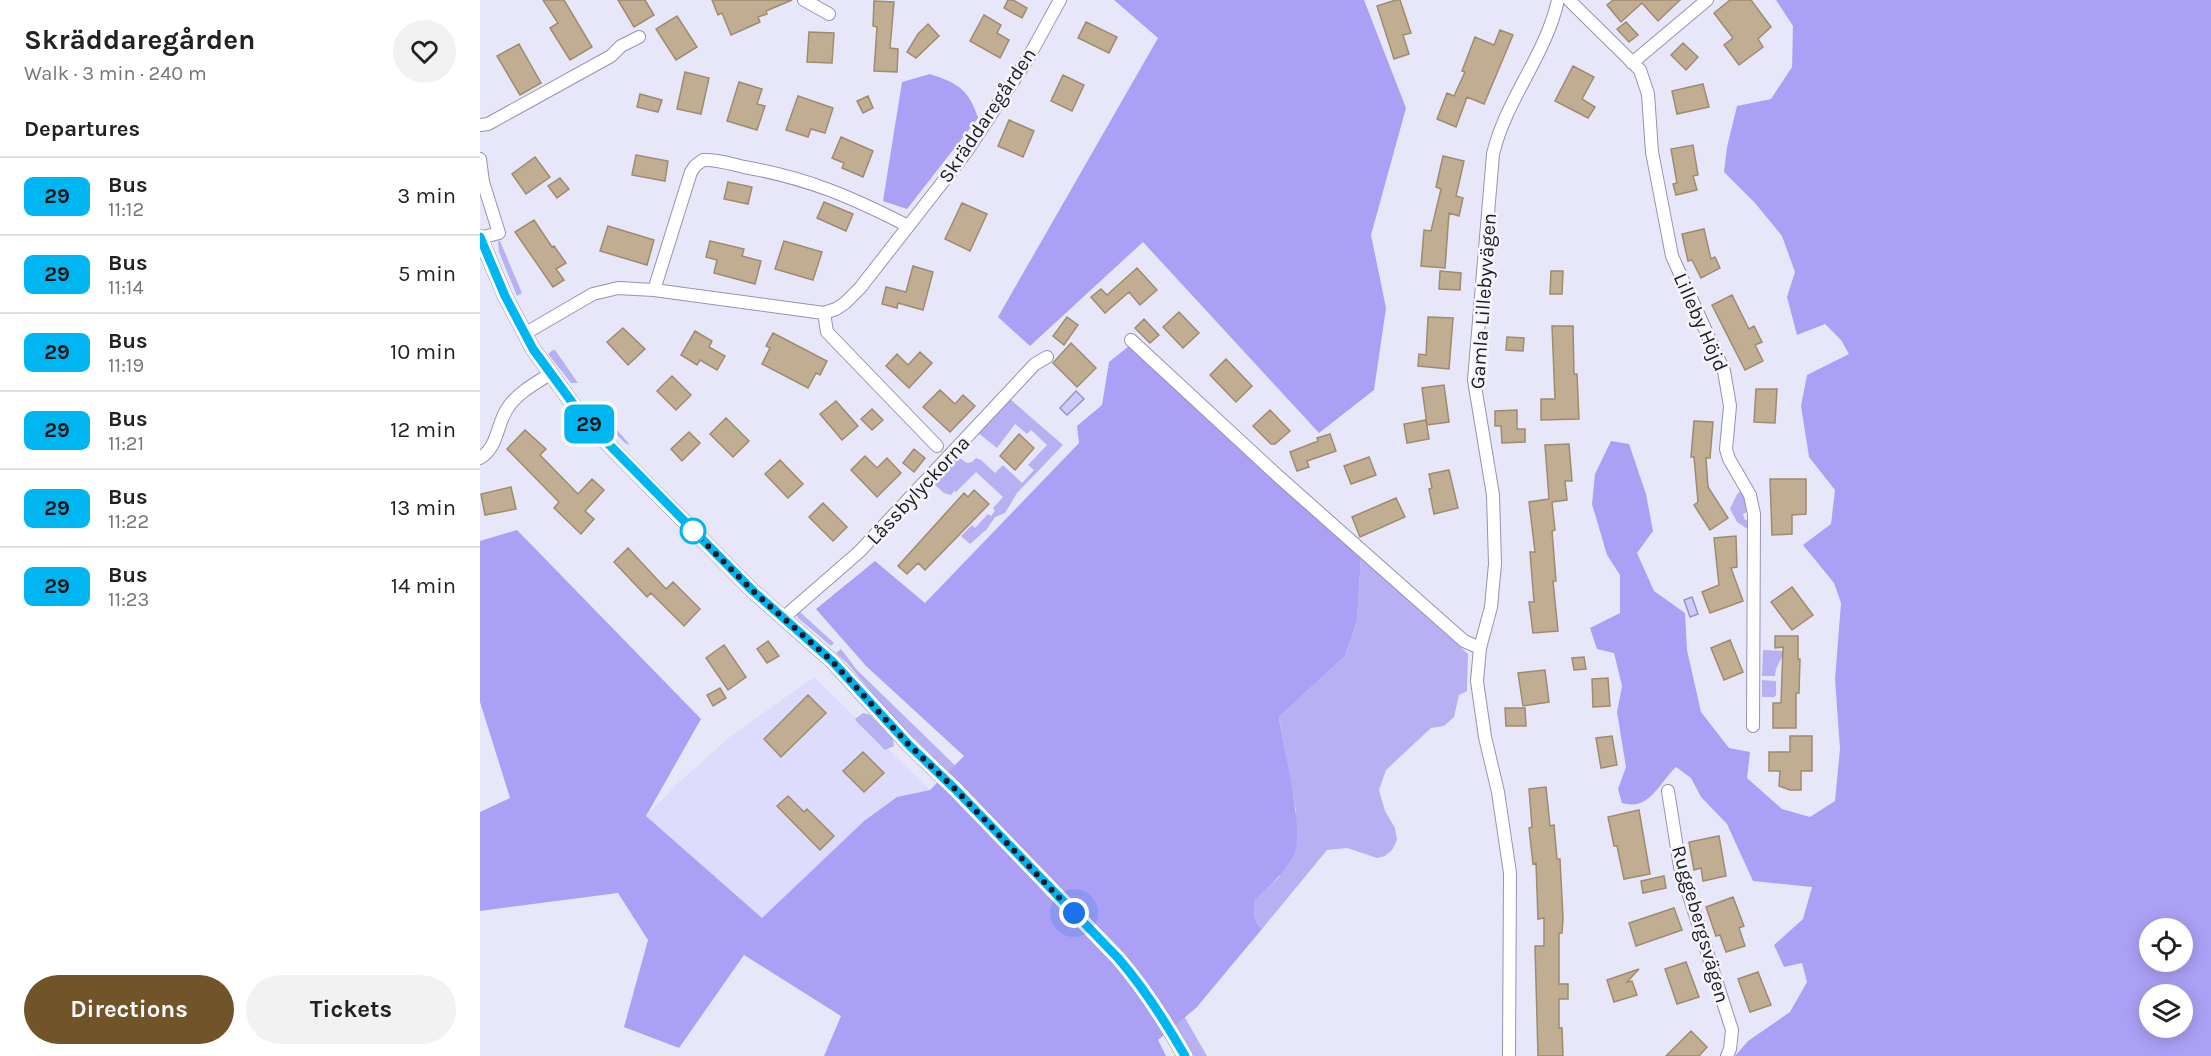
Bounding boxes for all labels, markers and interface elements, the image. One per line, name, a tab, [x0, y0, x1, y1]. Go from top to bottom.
button: heart	[393, 20, 456, 83]
text: Skräddaregården	[24, 23, 256, 56]
street label: Skräddaregården	[934, 44, 1041, 187]
text: Walk · 3 min · 240 m	[24, 62, 207, 85]
text: Departures	[24, 116, 140, 142]
text: Bus	[108, 172, 148, 198]
text: 3 min	[397, 183, 456, 209]
text: 29	[44, 184, 70, 208]
text: 11:12	[108, 198, 144, 221]
street label: Gamla Lillebyvägen	[1466, 212, 1501, 390]
text: Bus	[108, 250, 148, 276]
text: 5 min	[398, 261, 456, 287]
text: 29	[44, 262, 70, 286]
street label: Lilleby Höjd	[1669, 270, 1732, 375]
text: 11:14	[108, 276, 144, 299]
text: Bus	[108, 328, 148, 354]
text: 10 min	[390, 339, 456, 365]
text: 29	[44, 340, 70, 364]
text: 11:19	[108, 354, 144, 377]
line badge: 29	[562, 404, 616, 444]
text: Bus	[108, 406, 148, 432]
text: 29	[576, 412, 602, 436]
text: 12 min	[390, 417, 456, 443]
text: 29	[44, 418, 70, 442]
street label: Låssbylyckorna	[862, 431, 975, 549]
text: 11:21	[108, 432, 144, 455]
text: Bus	[108, 484, 148, 510]
text: 13 min	[390, 495, 456, 521]
text: 29	[44, 496, 70, 520]
text: 11:22	[108, 510, 149, 533]
unlabelled marker	[680, 518, 706, 544]
text: Bus	[108, 562, 148, 588]
text: 14 min	[391, 573, 456, 599]
text: 29	[44, 574, 70, 598]
text: 11:23	[108, 588, 149, 611]
street label: Ruggebergsvägen	[1667, 843, 1734, 1006]
your location	[1059, 898, 1089, 928]
map controls	[2139, 918, 2193, 1038]
button: locate	[2139, 918, 2193, 972]
button: Directions	[24, 975, 234, 1044]
button: Tickets	[246, 975, 456, 1044]
button: layers	[2139, 984, 2193, 1038]

